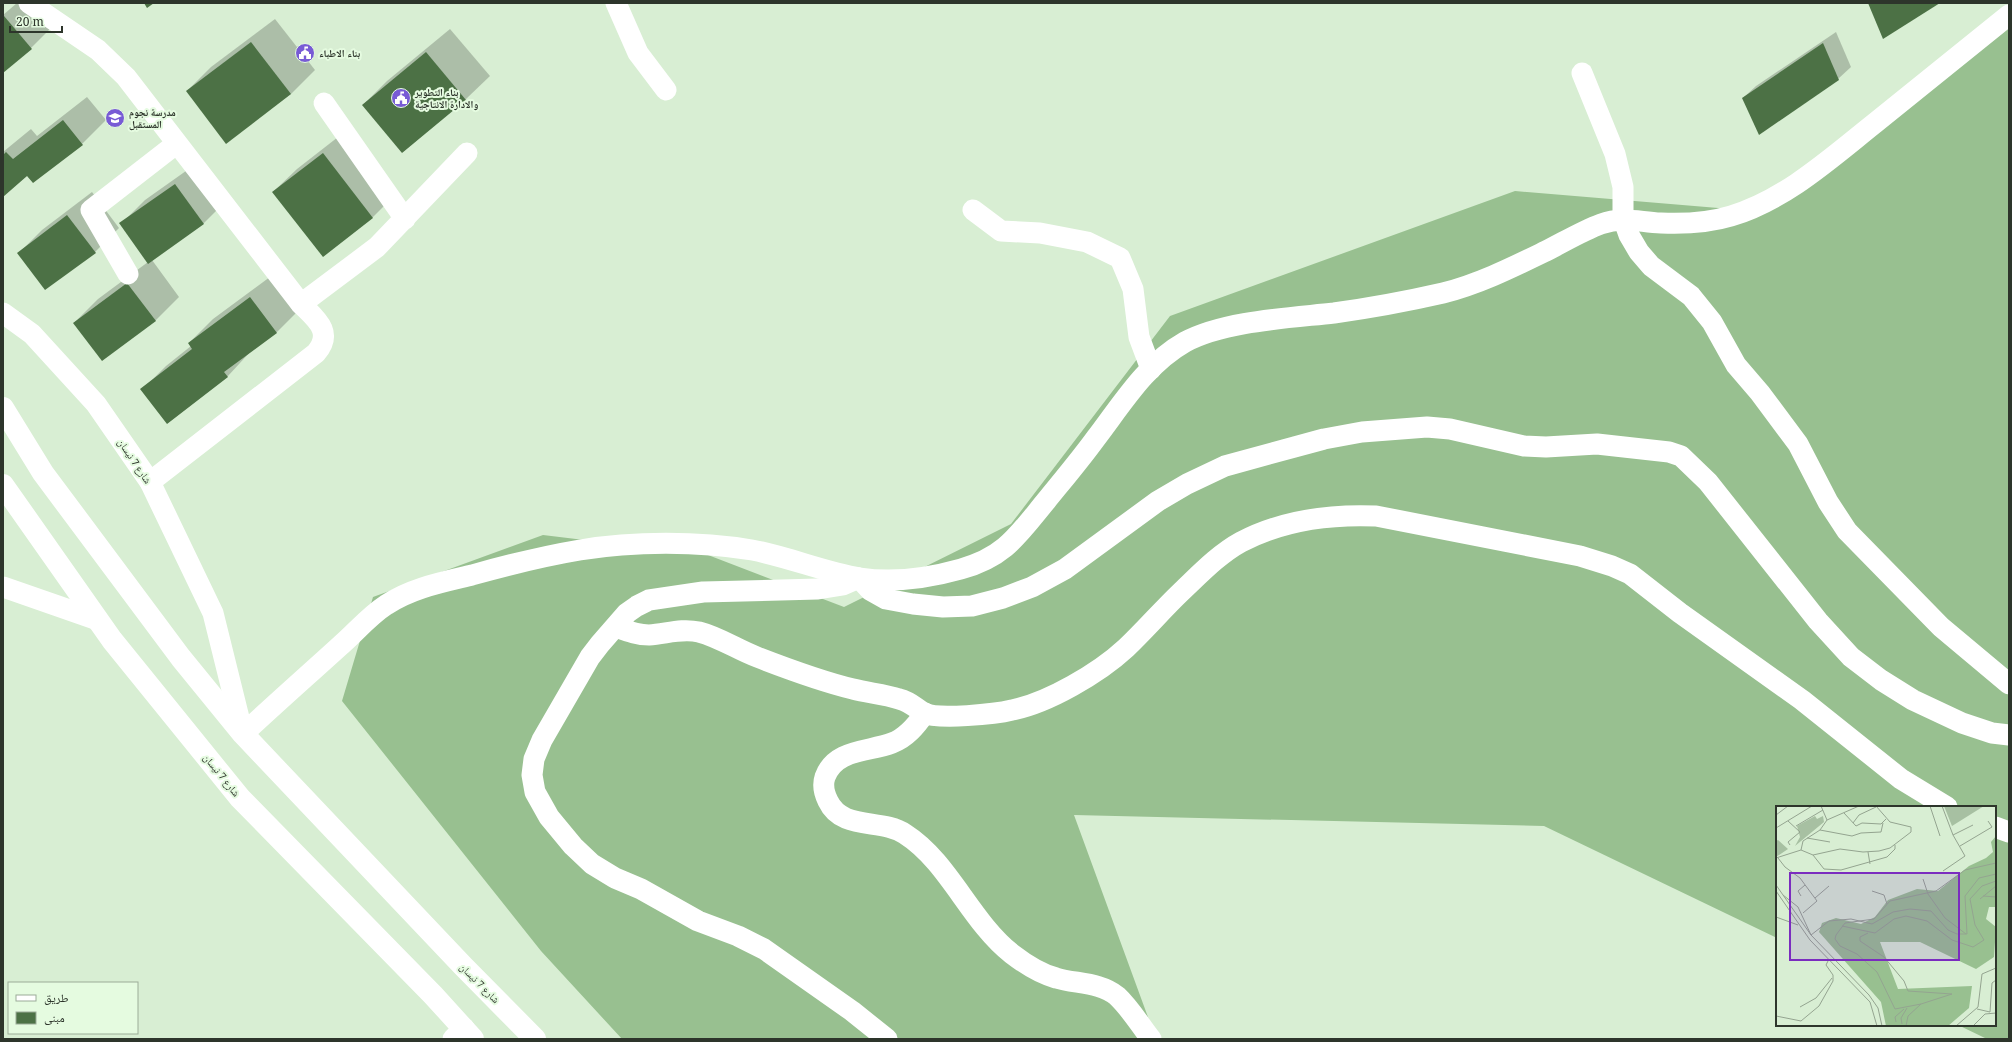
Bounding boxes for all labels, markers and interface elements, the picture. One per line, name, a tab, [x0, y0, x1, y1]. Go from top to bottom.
scale bar	[10, 8, 62, 34]
text: 20 m	[16, 13, 44, 30]
public building icon: بناء الاطباء	[294, 42, 316, 64]
place label: بناء الاطباء	[319, 46, 360, 60]
place label: بناء التطوير والادارة الانتاجية	[414, 85, 478, 111]
public building icon: بناء التطوير والادارة الانتاجية	[390, 87, 412, 109]
place label: مدرسة نجوم المستقبل	[129, 105, 176, 131]
school or university icon: مدرسة نجوم المستقبل	[104, 107, 126, 129]
street label: شارع 7 نيسان	[115, 436, 155, 486]
street label: شارع 7 نيسان	[200, 751, 244, 800]
inset map	[1776, 806, 1996, 1026]
street label: شارع 7 نيسان	[457, 960, 503, 1006]
legend	[8, 982, 138, 1034]
text: طريق	[44, 989, 69, 1006]
text: مبنى	[44, 1009, 65, 1026]

